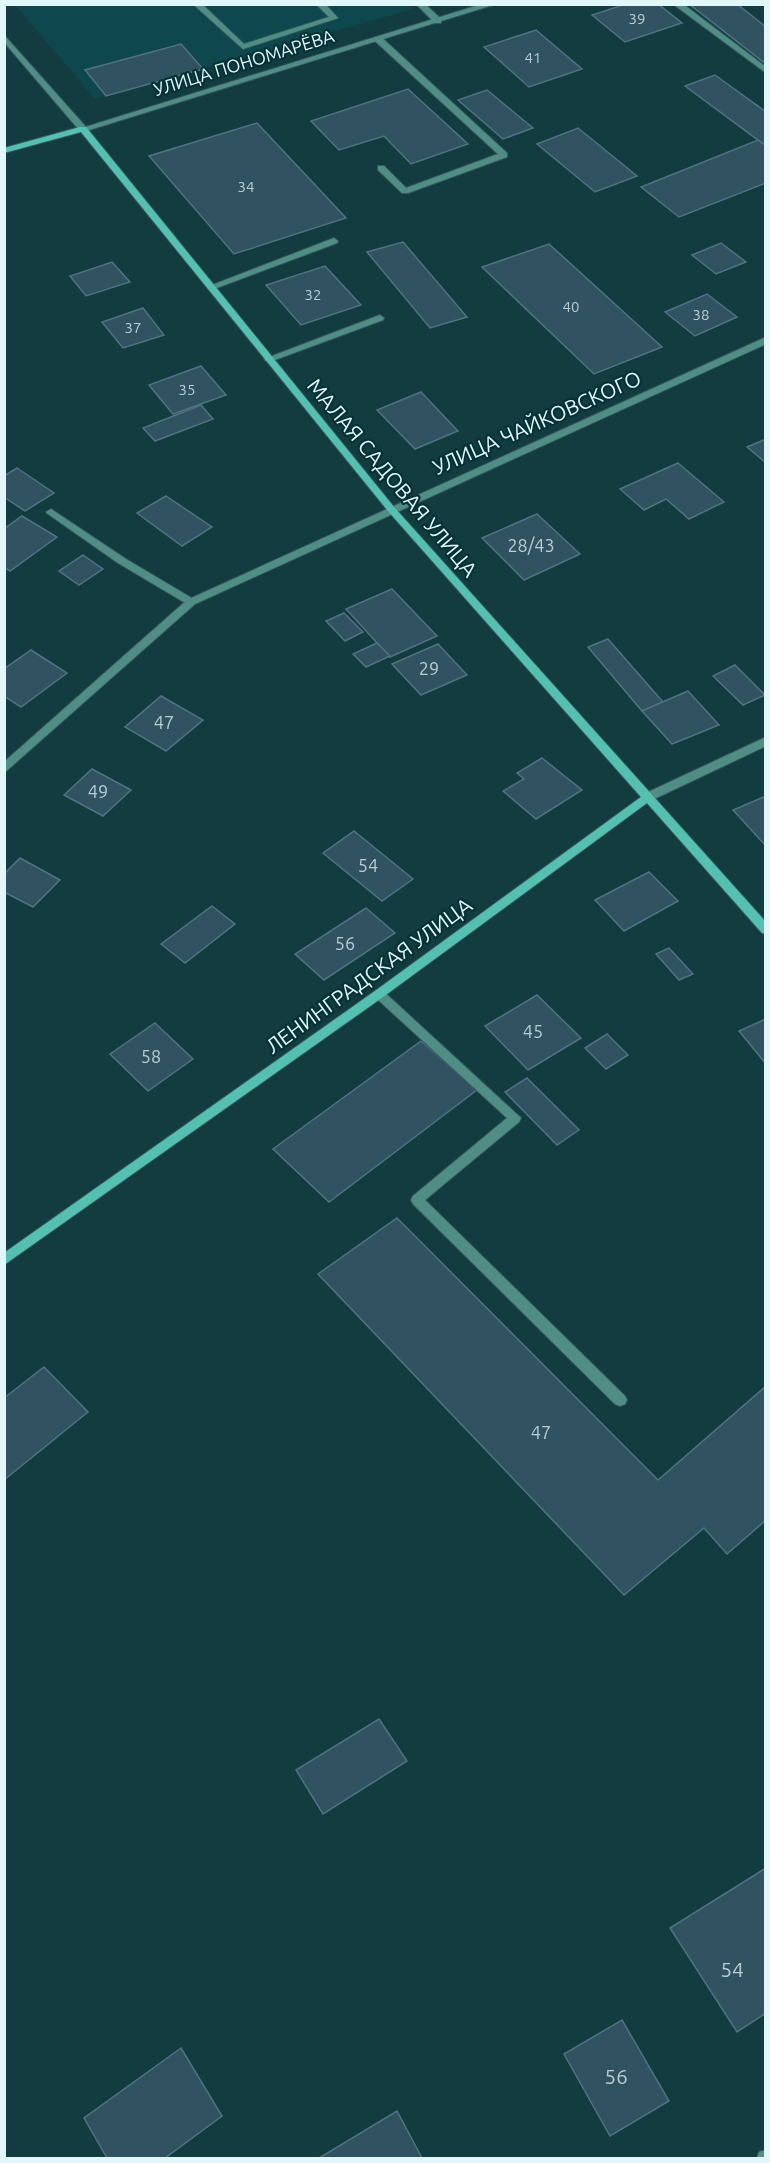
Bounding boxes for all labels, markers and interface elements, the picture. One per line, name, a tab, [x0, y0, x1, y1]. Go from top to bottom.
house number: 39	[629, 10, 645, 27]
street label: УЛИЦА ПОНОМАРЁВА	[151, 25, 337, 99]
house number: 41	[525, 49, 541, 66]
house number: 34	[238, 178, 254, 195]
house number: 32	[305, 286, 321, 303]
house number: 40	[563, 298, 579, 315]
house number: 38	[693, 306, 709, 323]
house number: 37	[125, 319, 141, 336]
street label: УЛИЦА ЧАЙКОВСКОГО	[429, 365, 644, 479]
street label: МАЛАЯ САДОВАЯ УЛИЦА	[303, 373, 483, 582]
house number: 35	[179, 381, 195, 398]
house number: 28/43	[507, 535, 555, 555]
house number: 29	[419, 658, 439, 678]
house number: 47	[154, 712, 174, 732]
house number: 49	[88, 781, 108, 801]
house number: 54	[358, 855, 378, 875]
street label: ЛЕНИНГРАДСКАЯ УЛИЦА	[261, 892, 476, 1058]
house number: 56	[335, 933, 355, 953]
house number: 45	[523, 1021, 543, 1041]
house number: 58	[141, 1046, 161, 1066]
house number: 47	[531, 1422, 551, 1442]
house number: 54	[720, 1957, 744, 1981]
house number: 56	[604, 2064, 628, 2088]

